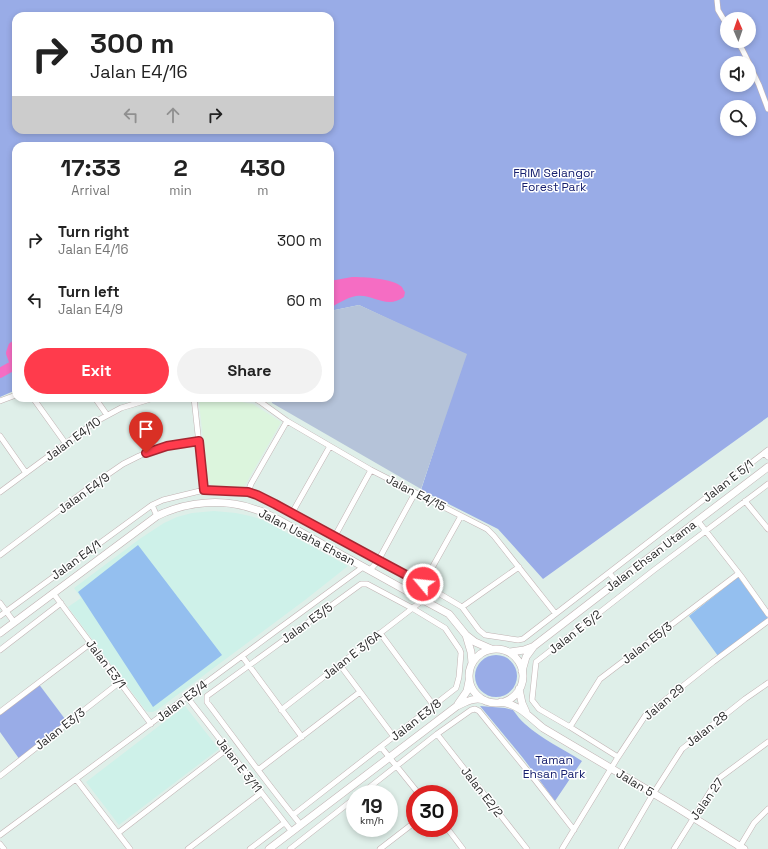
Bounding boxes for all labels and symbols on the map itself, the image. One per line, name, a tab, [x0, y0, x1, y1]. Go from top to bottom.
north arrow	[720, 12, 756, 48]
park label: FRIM Selangor Forest Park	[513, 165, 595, 195]
pin	[129, 412, 163, 453]
street label: Jalan E4/10	[42, 413, 104, 465]
street label: Jalan E 5/1	[699, 456, 757, 506]
street label: Jalan E4/9	[55, 469, 113, 517]
street label: Jalan E4/15	[383, 471, 449, 515]
street label: Jalan Usaha Ehsan	[256, 505, 358, 569]
street label: Jalan Ehsan Utama	[603, 517, 700, 595]
street label: Jalan E4/1	[48, 537, 104, 583]
position arrow	[402, 563, 444, 605]
street label: Jalan E3/5	[278, 599, 336, 647]
street label: Jalan E 5/2	[545, 606, 605, 658]
street label: Jalan E5/3	[619, 618, 675, 668]
street label: Jalan E 3/6A	[319, 627, 385, 683]
street label: Jalan E3/1	[82, 636, 130, 692]
street label: Jalan E3/4	[153, 676, 211, 725]
street label: Jalan 29	[640, 680, 688, 724]
street label: Jalan E3/8	[387, 695, 445, 745]
street label: Jalan E3/3	[32, 704, 88, 754]
street label: Jalan 28	[683, 708, 731, 750]
street label: Jalan E 3/11	[213, 734, 265, 796]
park label: Taman Ehsan Park	[523, 752, 586, 782]
street label: Jalan E2/2	[457, 764, 507, 820]
street label: Jalan 5	[613, 766, 657, 800]
street label: Jalan 27	[687, 775, 727, 823]
speed limit sign: 30	[406, 785, 458, 837]

